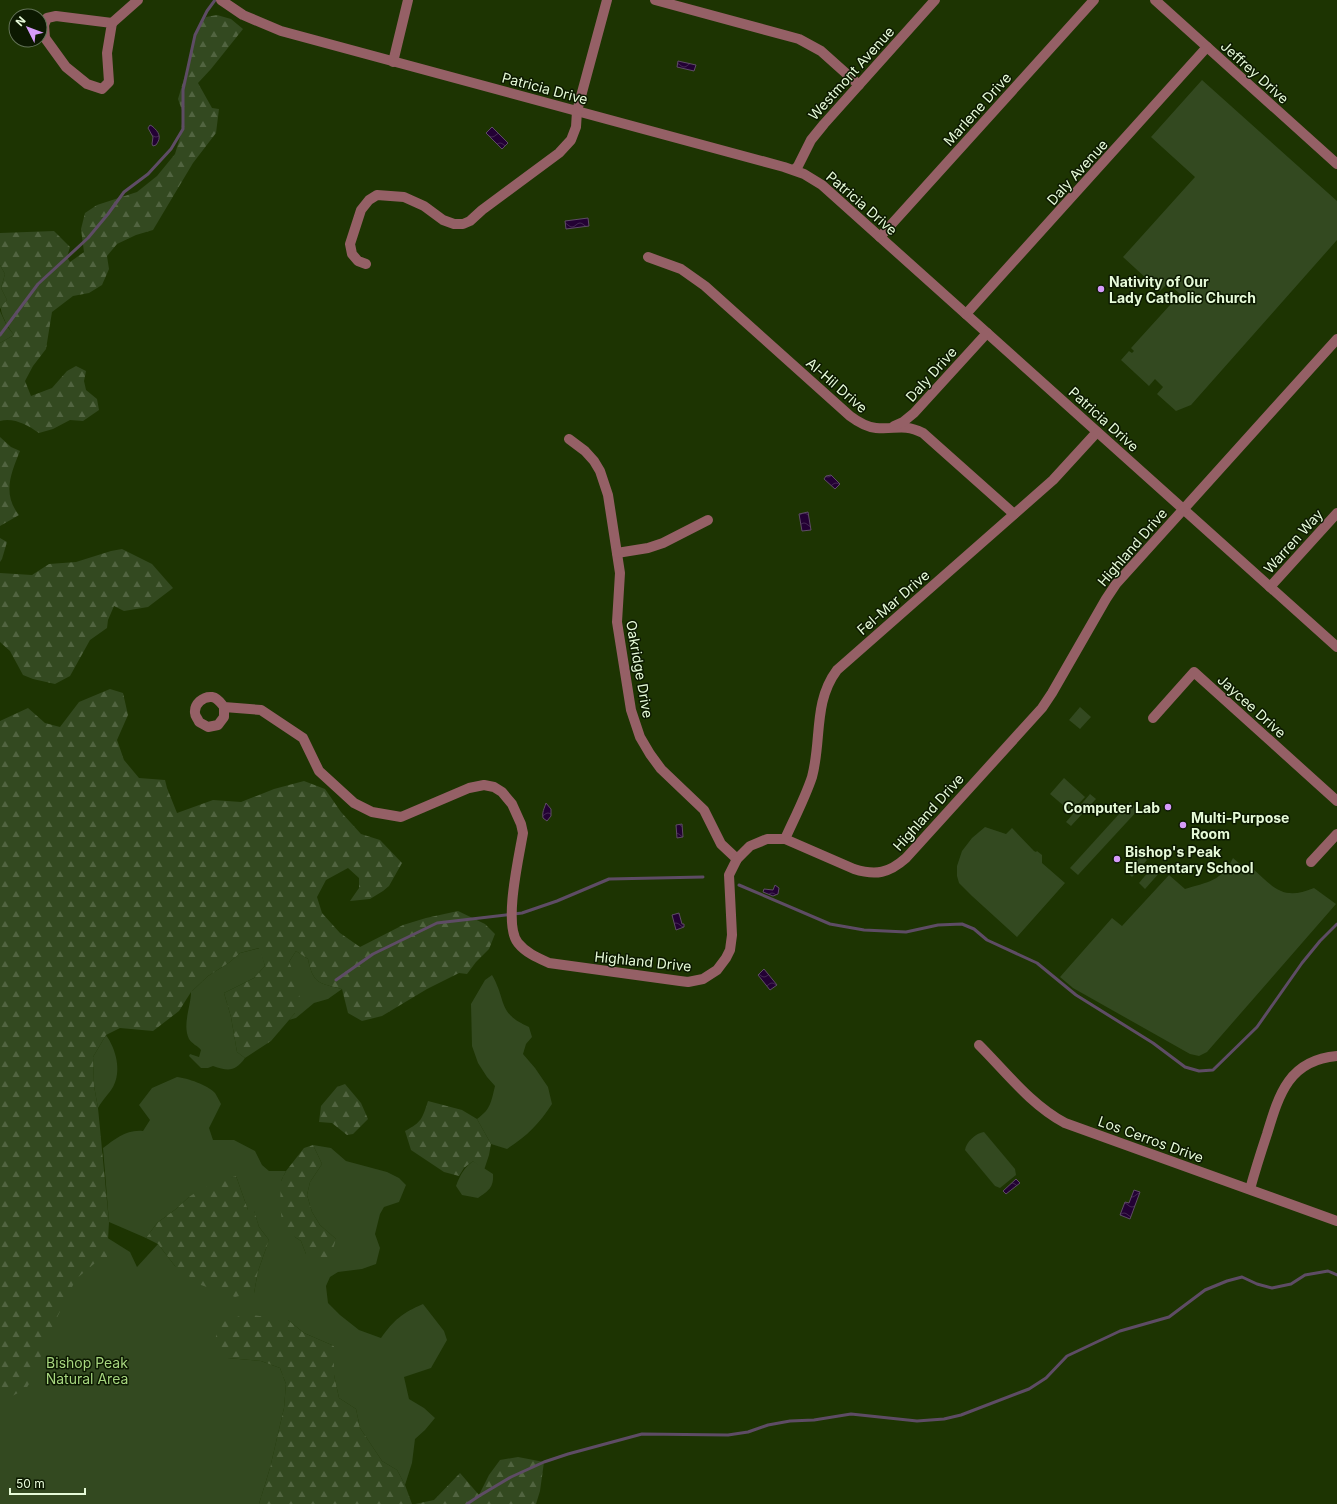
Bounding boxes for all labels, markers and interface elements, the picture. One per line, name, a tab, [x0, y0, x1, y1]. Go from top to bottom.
north arrow	[8, 8, 48, 48]
text: N	[13, 14, 29, 29]
street label: Westmont Avenue	[805, 23, 897, 123]
street label: Jeffrey Drive	[1218, 37, 1292, 107]
street label: Patricia Drive	[500, 68, 590, 108]
street label: Marlene Drive	[940, 69, 1014, 149]
street label: Daly Avenue	[1043, 136, 1111, 208]
street label: Patricia Drive	[823, 168, 901, 238]
place label: Nativity of Our Lady Catholic Church	[1109, 273, 1256, 306]
marker: Nativity of Our Lady Catholic Church	[1096, 284, 1106, 294]
street label: Daly Drive	[902, 343, 960, 405]
street label: Al-Hil Drive	[803, 354, 871, 416]
street label: Patricia Drive	[1066, 383, 1142, 455]
street label: Highland Drive	[1094, 505, 1170, 589]
street label: Warren Way	[1260, 505, 1326, 577]
street label: Fel-Mar Drive	[853, 566, 933, 638]
street label: Oakridge Drive	[623, 619, 657, 719]
street label: Jaycee Drive	[1214, 671, 1290, 741]
street label: Highland Drive	[889, 770, 967, 854]
place label: Computer Lab	[1064, 799, 1160, 816]
marker: Computer Lab	[1163, 802, 1173, 812]
place label: Multi-Purpose Room	[1191, 809, 1289, 842]
marker: Multi-Purpose Room	[1178, 820, 1188, 830]
place label: Bishop's Peak Elementary School	[1125, 843, 1254, 876]
marker: Bishop's Peak Elementary School	[1112, 854, 1122, 864]
street label: Highland Drive	[594, 947, 692, 975]
street label: Los Cerros Drive	[1096, 1112, 1206, 1166]
park label: Bishop Peak Natural Area	[46, 1354, 128, 1387]
scale bar	[10, 1470, 85, 1496]
text: 50 m	[16, 1476, 45, 1491]

